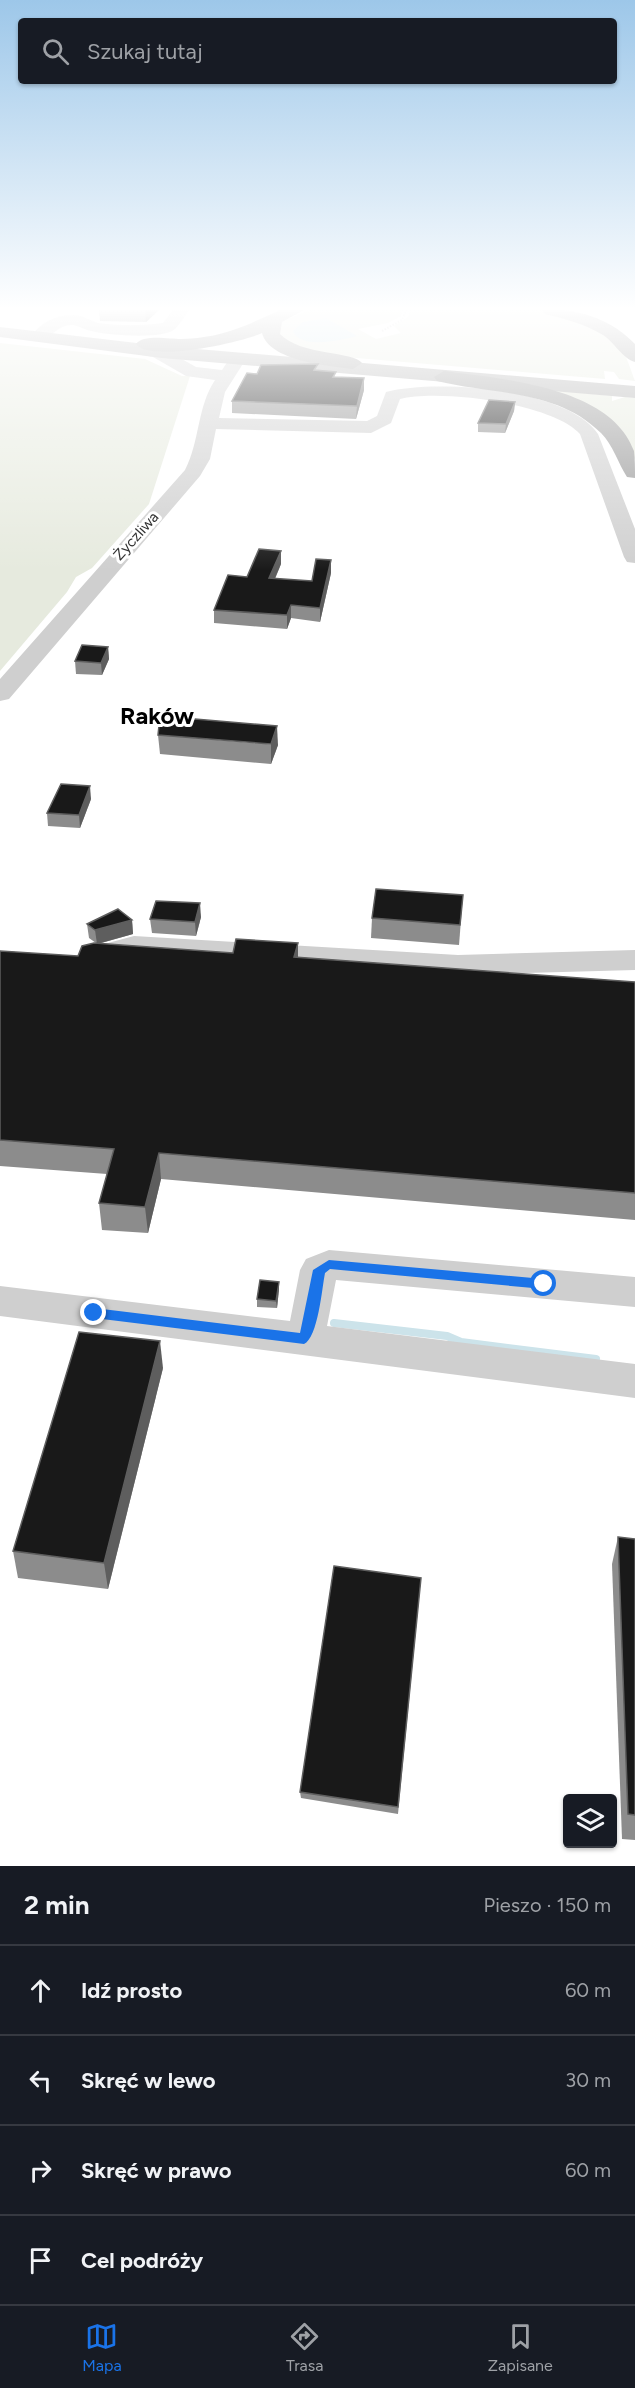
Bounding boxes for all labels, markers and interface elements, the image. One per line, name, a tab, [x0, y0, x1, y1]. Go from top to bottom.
search box	[18, 18, 617, 84]
icon: search	[39, 35, 72, 68]
text: Szukaj tutaj	[87, 38, 203, 65]
street label: Życzliwa	[110, 508, 162, 564]
district label: Raków	[120, 701, 194, 730]
route start	[530, 1270, 556, 1296]
route end	[80, 1299, 106, 1325]
map controls	[563, 1794, 617, 1848]
button: layers	[563, 1794, 617, 1848]
text: 2 min	[24, 1889, 90, 1921]
text: Pieszo · 150 m	[484, 1893, 611, 1917]
icon: ahead	[24, 1974, 57, 2007]
text: Idź prosto	[81, 1977, 182, 2004]
text: 60 m	[565, 1978, 611, 2002]
icon: left	[24, 2064, 57, 2097]
text: Skręć w lewo	[81, 2067, 216, 2094]
text: 30 m	[565, 2068, 611, 2092]
icon: right	[24, 2154, 57, 2187]
text: Skręć w prawo	[81, 2157, 231, 2184]
text: 60 m	[565, 2158, 611, 2182]
icon: arrive	[24, 2244, 57, 2277]
text: Cel podróży	[81, 2247, 203, 2274]
tab: Mapa	[82, 2320, 122, 2375]
tab: Trasa	[286, 2320, 323, 2375]
tab: Zapisane	[488, 2320, 553, 2375]

